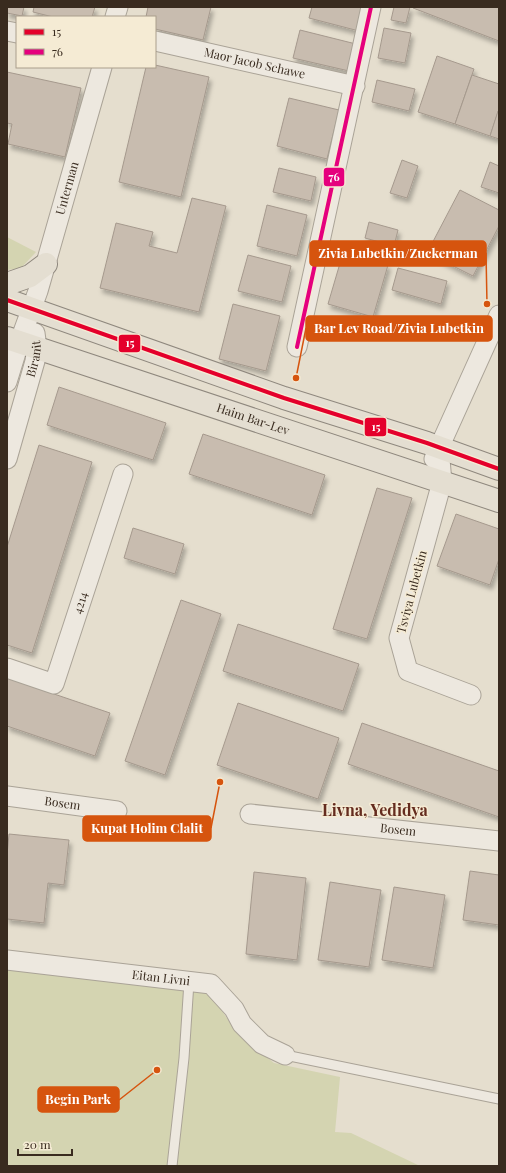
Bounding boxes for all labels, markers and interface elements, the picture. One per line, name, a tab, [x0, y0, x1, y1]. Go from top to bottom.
legend	[16, 16, 156, 68]
text: 15	[52, 23, 61, 39]
text: 76	[52, 43, 63, 59]
street label: Maor Jacob Schawe	[203, 43, 307, 82]
street label: Unterman	[51, 160, 82, 216]
line badge: 76	[323, 167, 345, 187]
text: 76	[328, 169, 340, 184]
callout: Zivia Lubetkin/Zuckerman	[310, 241, 486, 266]
text: Zivia Lubetkin/Zuckerman	[318, 244, 478, 261]
callout: Bar Lev Road/Zivia Lubetkin	[306, 316, 492, 341]
text: Bar Lev Road/Zivia Lubetkin	[314, 319, 484, 336]
line badge: 15	[118, 334, 141, 353]
text: 15	[125, 335, 135, 350]
street label: Biranit	[22, 339, 44, 379]
street label: Haim Bar-Lev	[215, 399, 292, 438]
line badge: 15	[364, 417, 387, 437]
text: 15	[371, 419, 381, 434]
street label: Tsviya Lubetkin	[392, 548, 430, 635]
street label: 4214	[69, 590, 91, 616]
street label: Bosem	[44, 792, 82, 813]
district label: Livna, Yedidya	[322, 799, 429, 820]
callout: Kupat Holim Clalit	[83, 816, 211, 841]
text: Kupat Holim Clalit	[91, 819, 203, 836]
street label: Bosem	[379, 819, 417, 839]
street label: Eitan Livni	[131, 966, 191, 989]
callout: Begin Park	[38, 1087, 119, 1112]
text: Begin Park	[45, 1090, 111, 1107]
scale bar	[18, 1131, 72, 1157]
text: 20 m	[24, 1136, 51, 1152]

